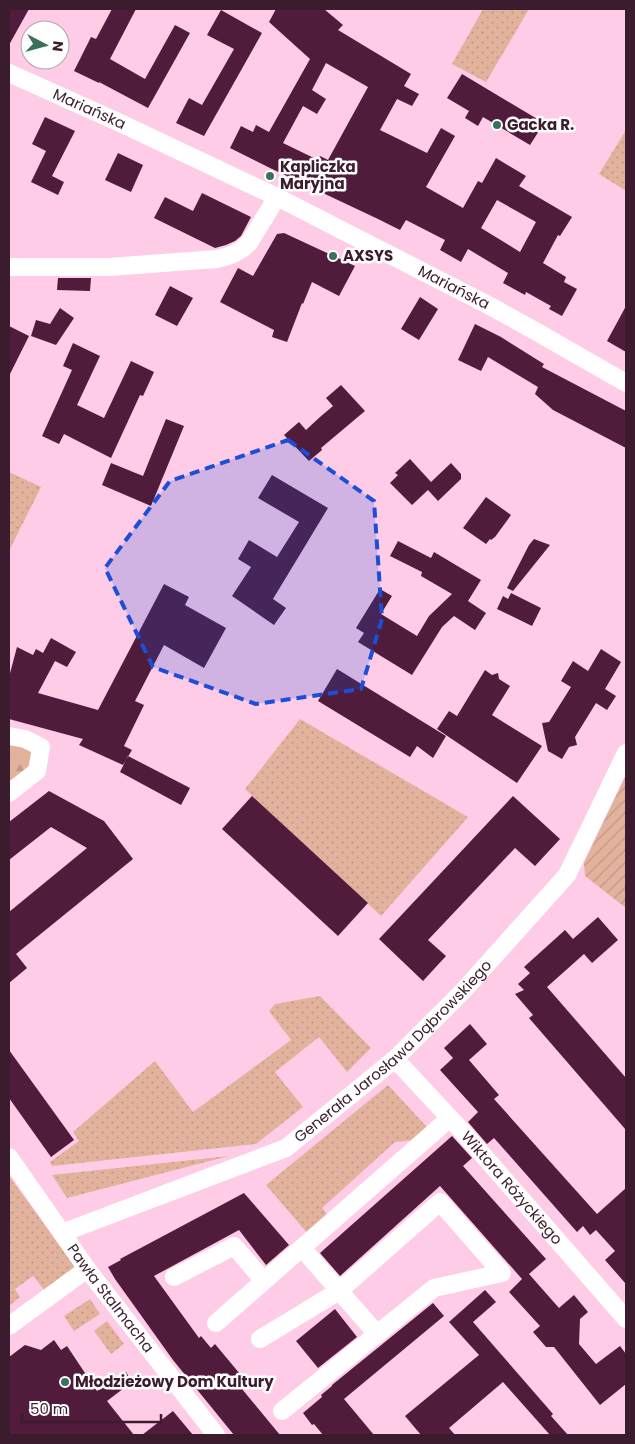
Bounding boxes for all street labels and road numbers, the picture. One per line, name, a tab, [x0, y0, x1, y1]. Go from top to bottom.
street label: Mariańska	[50, 83, 129, 134]
street label: Mariańska	[415, 260, 494, 314]
street label: Generała Jarosława Dąbrowskiego	[289, 955, 496, 1147]
street label: Wiktora Różyckiego	[457, 1126, 568, 1249]
street label: Pawła Stalmacha	[63, 1239, 159, 1357]

